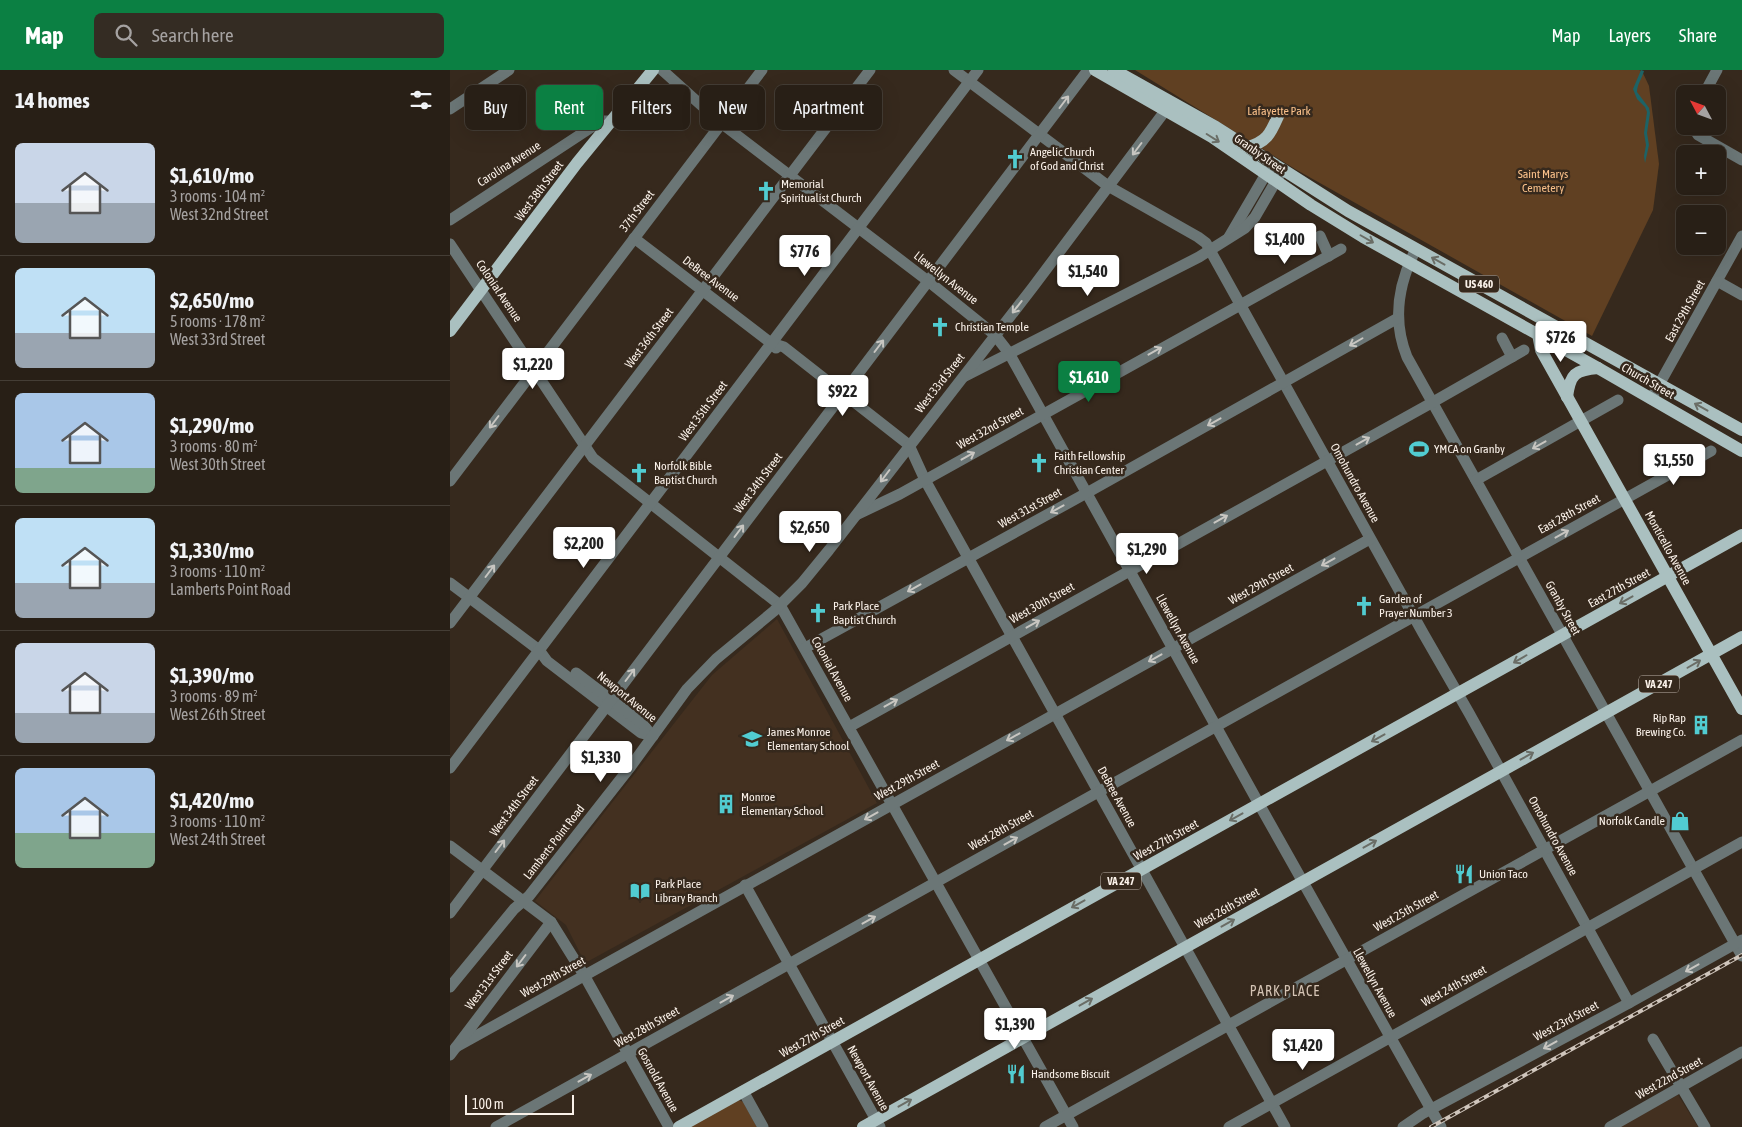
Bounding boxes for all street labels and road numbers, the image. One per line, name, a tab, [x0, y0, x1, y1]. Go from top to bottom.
street label: Granby Street	[1232, 131, 1289, 177]
street label: Carolina Avenue	[475, 138, 543, 190]
street label: West 38th Street	[512, 158, 566, 224]
street label: 37th Street	[617, 187, 658, 235]
street label: Llewellyn Avenue	[911, 249, 981, 307]
street label: DeBree Avenue	[680, 253, 742, 305]
street label: Colonial Avenue	[473, 257, 525, 325]
road number: US 460	[1459, 275, 1499, 292]
street label: East 29th Street	[1662, 277, 1708, 344]
street label: West 36th Street	[622, 305, 676, 371]
street label: West 33rd Street	[912, 350, 968, 416]
street label: Church Street	[1619, 360, 1677, 402]
street label: West 35th Street	[676, 378, 730, 444]
street label: West 32nd Street	[954, 404, 1026, 452]
street label: Omohundro Avenue	[1327, 441, 1383, 525]
street label: West 34th Street	[731, 450, 785, 516]
street label: West 31st Street	[996, 485, 1065, 531]
street label: East 28th Street	[1536, 491, 1603, 537]
street label: Monticello Avenue	[1642, 509, 1694, 587]
street label: West 29th Street	[1226, 560, 1296, 607]
street label: East 27th Street	[1586, 565, 1653, 611]
street label: West 30th Street	[1007, 579, 1077, 626]
street label: Granby Street	[1542, 579, 1584, 638]
street label: Llewellyn Avenue	[1153, 592, 1203, 666]
street label: Colonial Avenue	[808, 634, 856, 704]
street label: Newport Avenue	[594, 669, 660, 725]
road number: VA 247	[1639, 676, 1679, 692]
street label: West 29th Street	[872, 756, 942, 803]
street label: DeBree Avenue	[1095, 764, 1139, 830]
street label: West 34th Street	[487, 773, 541, 839]
street label: Omohundro Avenue	[1525, 794, 1581, 878]
street label: Lamberts Point Road	[521, 802, 587, 882]
street label: West 28th Street	[966, 806, 1036, 853]
street label: West 27th Street	[1131, 816, 1201, 863]
road number: VA 247	[1101, 872, 1141, 889]
street label: West 26th Street	[1192, 884, 1262, 931]
street label: West 25th Street	[1371, 887, 1441, 934]
street label: Llewellyn Avenue	[1350, 946, 1400, 1020]
street label: West 31st Street	[462, 947, 516, 1012]
street label: West 29th Street	[518, 953, 588, 1000]
street label: West 24th Street	[1419, 962, 1489, 1009]
street label: West 23rd Street	[1531, 998, 1601, 1044]
street label: West 28th Street	[612, 1003, 682, 1050]
street label: West 27th Street	[777, 1013, 847, 1060]
street label: Newport Avenue	[844, 1043, 892, 1113]
street label: Gosnold Avenue	[635, 1045, 681, 1115]
street label: West 22nd Street	[1633, 1054, 1705, 1102]

